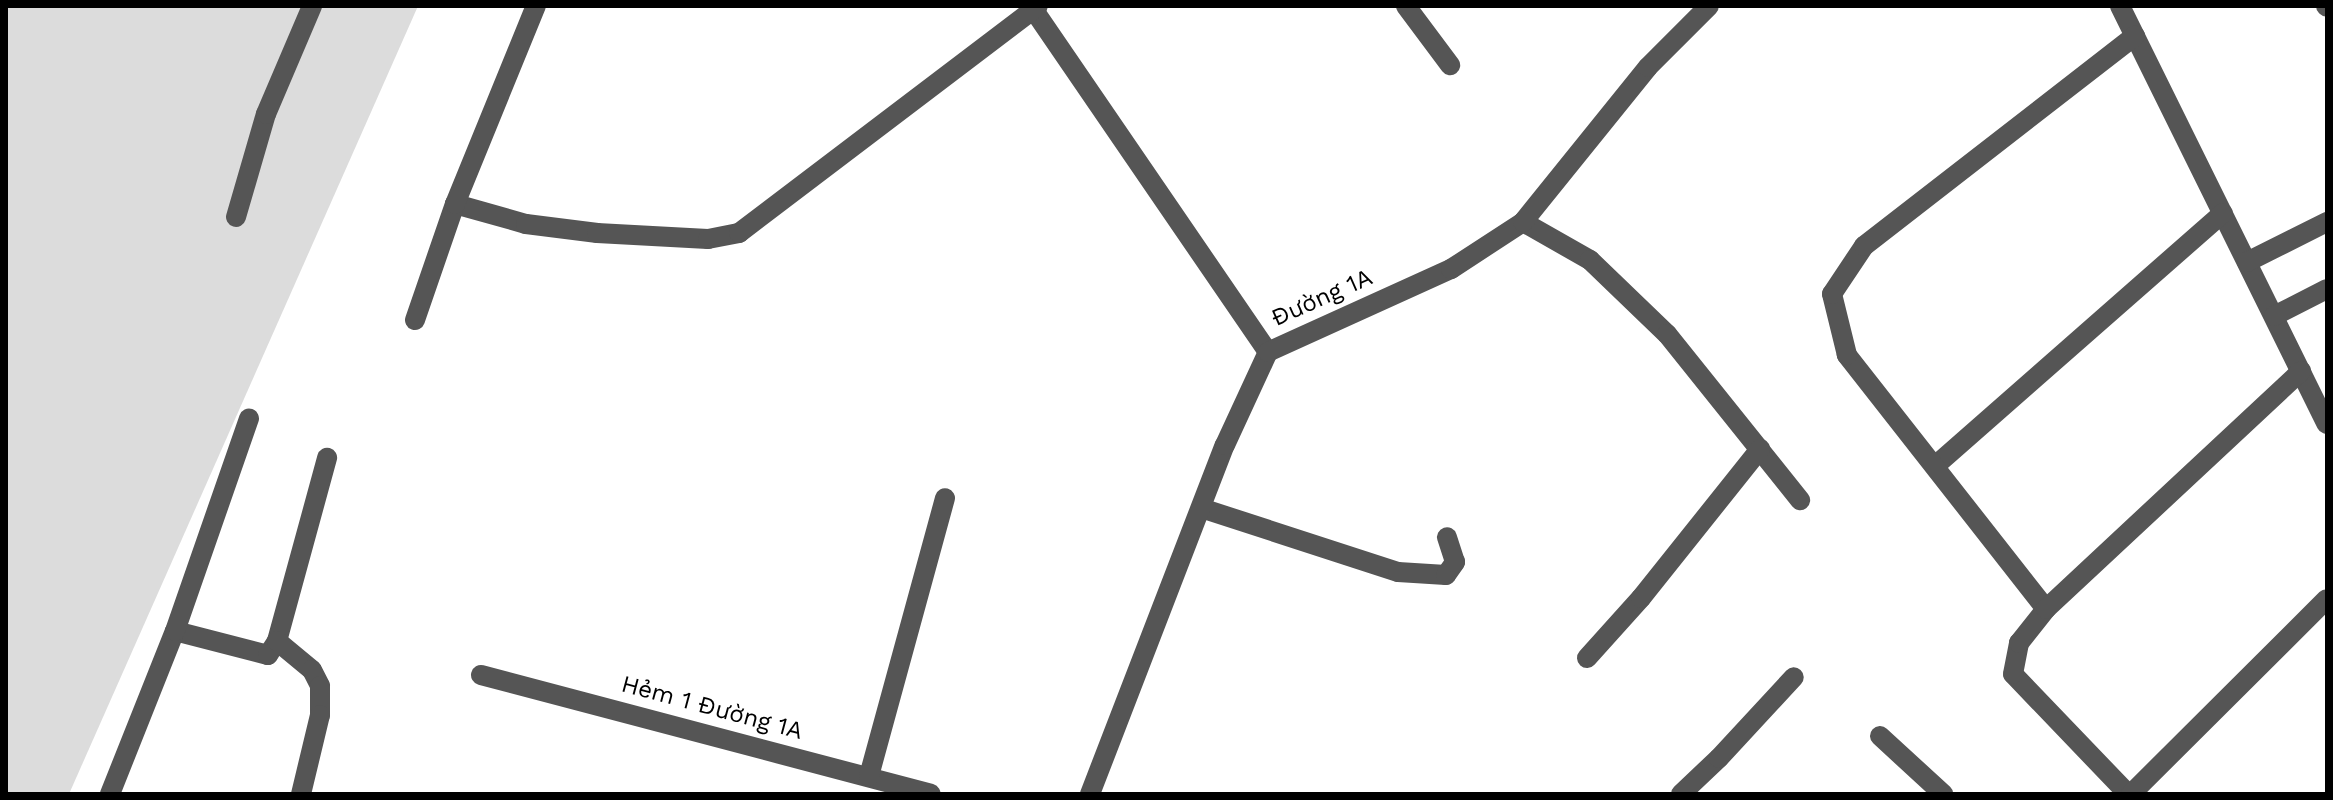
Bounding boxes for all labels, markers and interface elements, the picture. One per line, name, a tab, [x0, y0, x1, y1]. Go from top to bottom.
street label: Đường 1A	[1267, 263, 1377, 333]
street label: Hẻm 1 Đường 1A	[618, 670, 806, 746]

